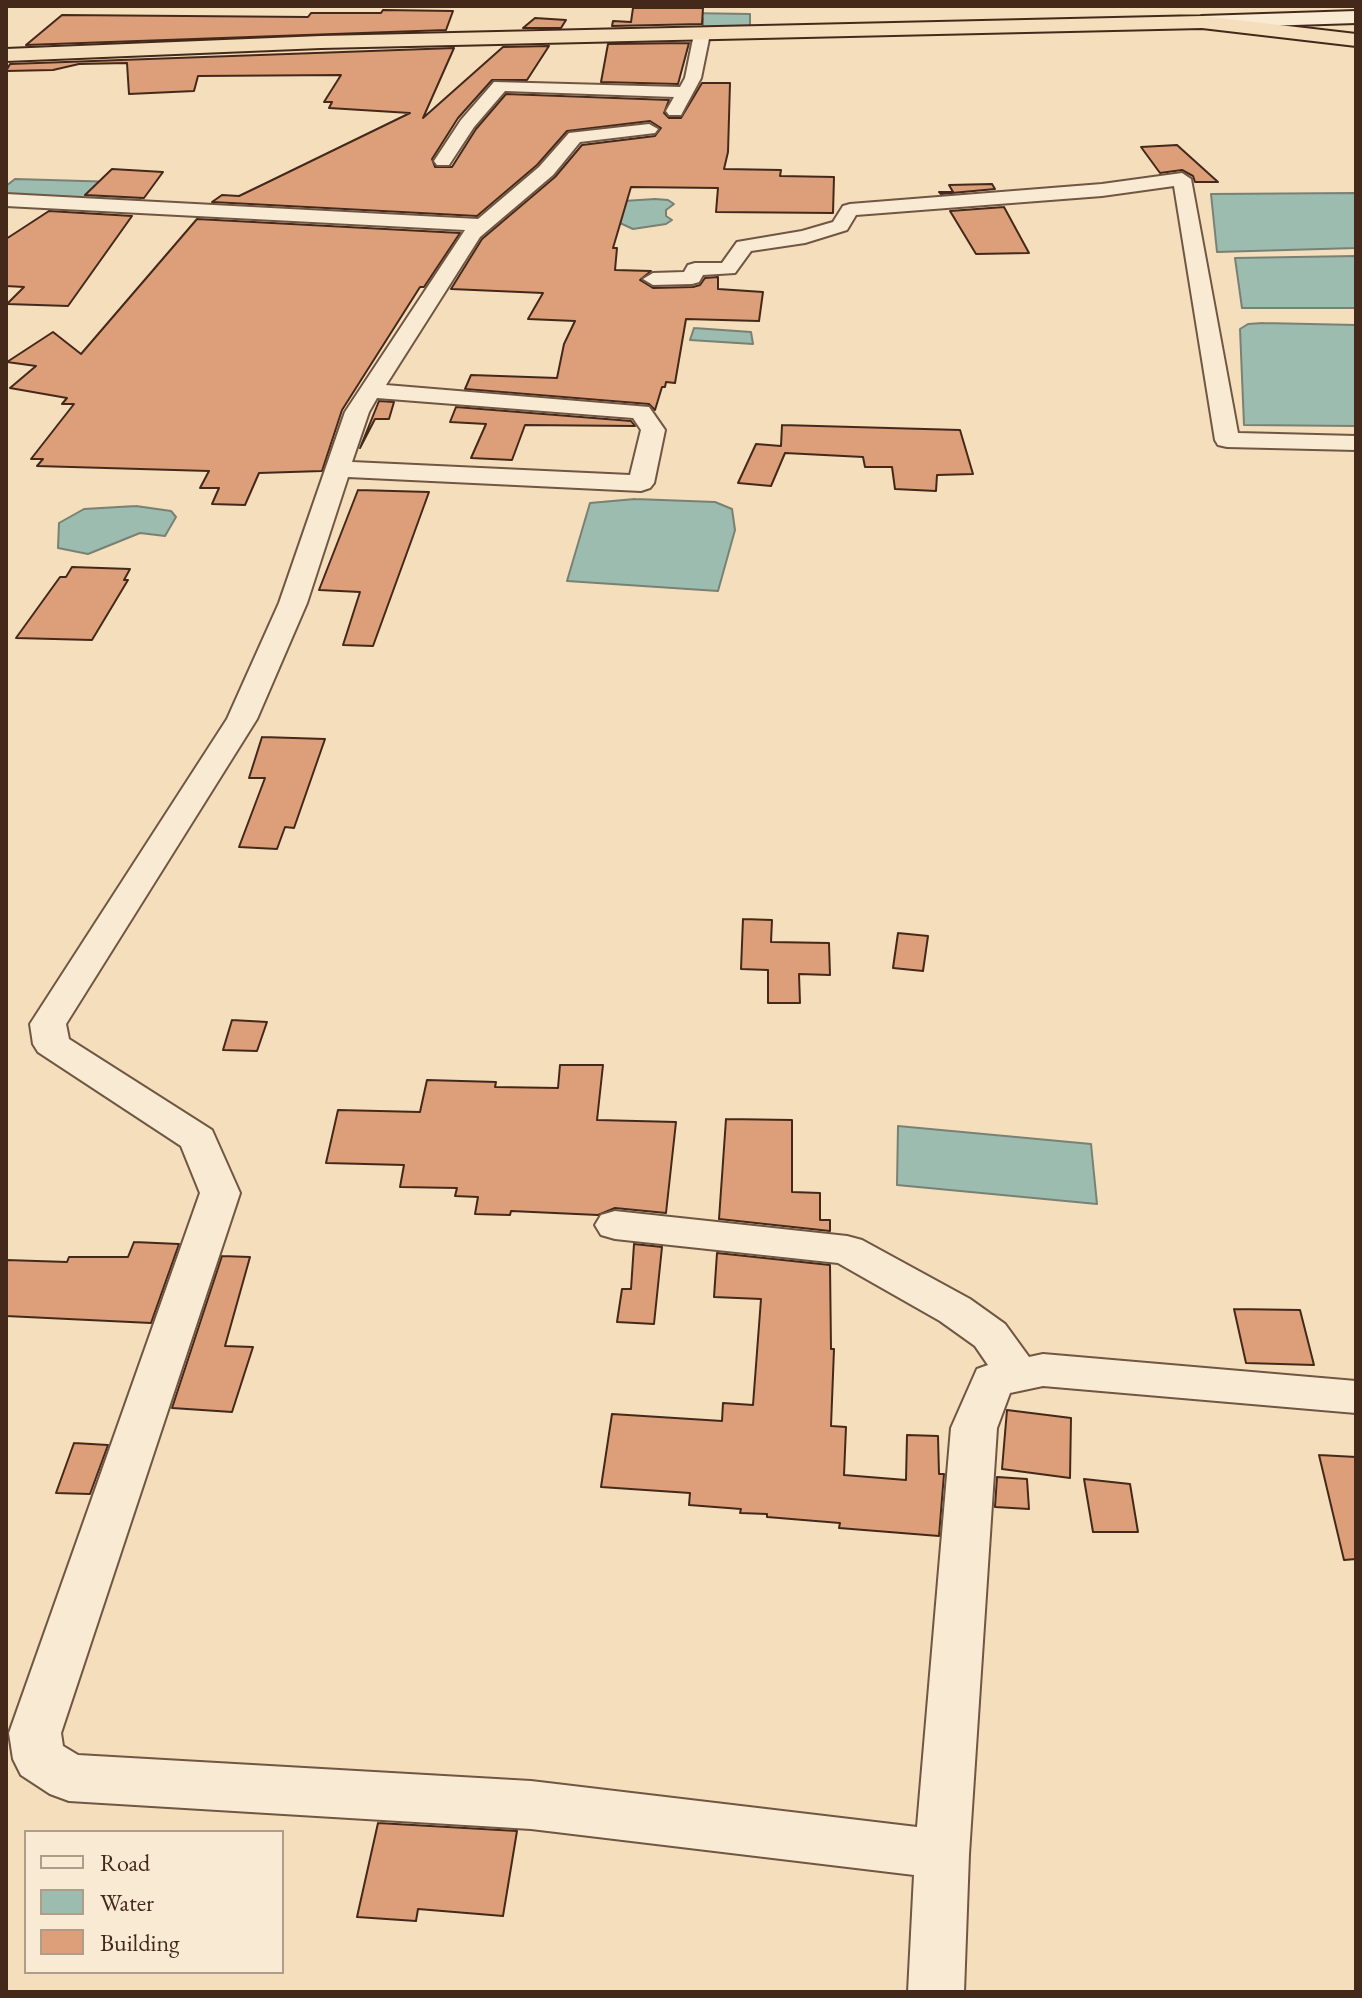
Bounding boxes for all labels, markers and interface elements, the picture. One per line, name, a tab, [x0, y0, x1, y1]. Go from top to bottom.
legend	[24, 1830, 284, 1974]
text: Road	[100, 1847, 150, 1878]
text: Water	[100, 1887, 154, 1918]
text: Building	[100, 1927, 180, 1958]

